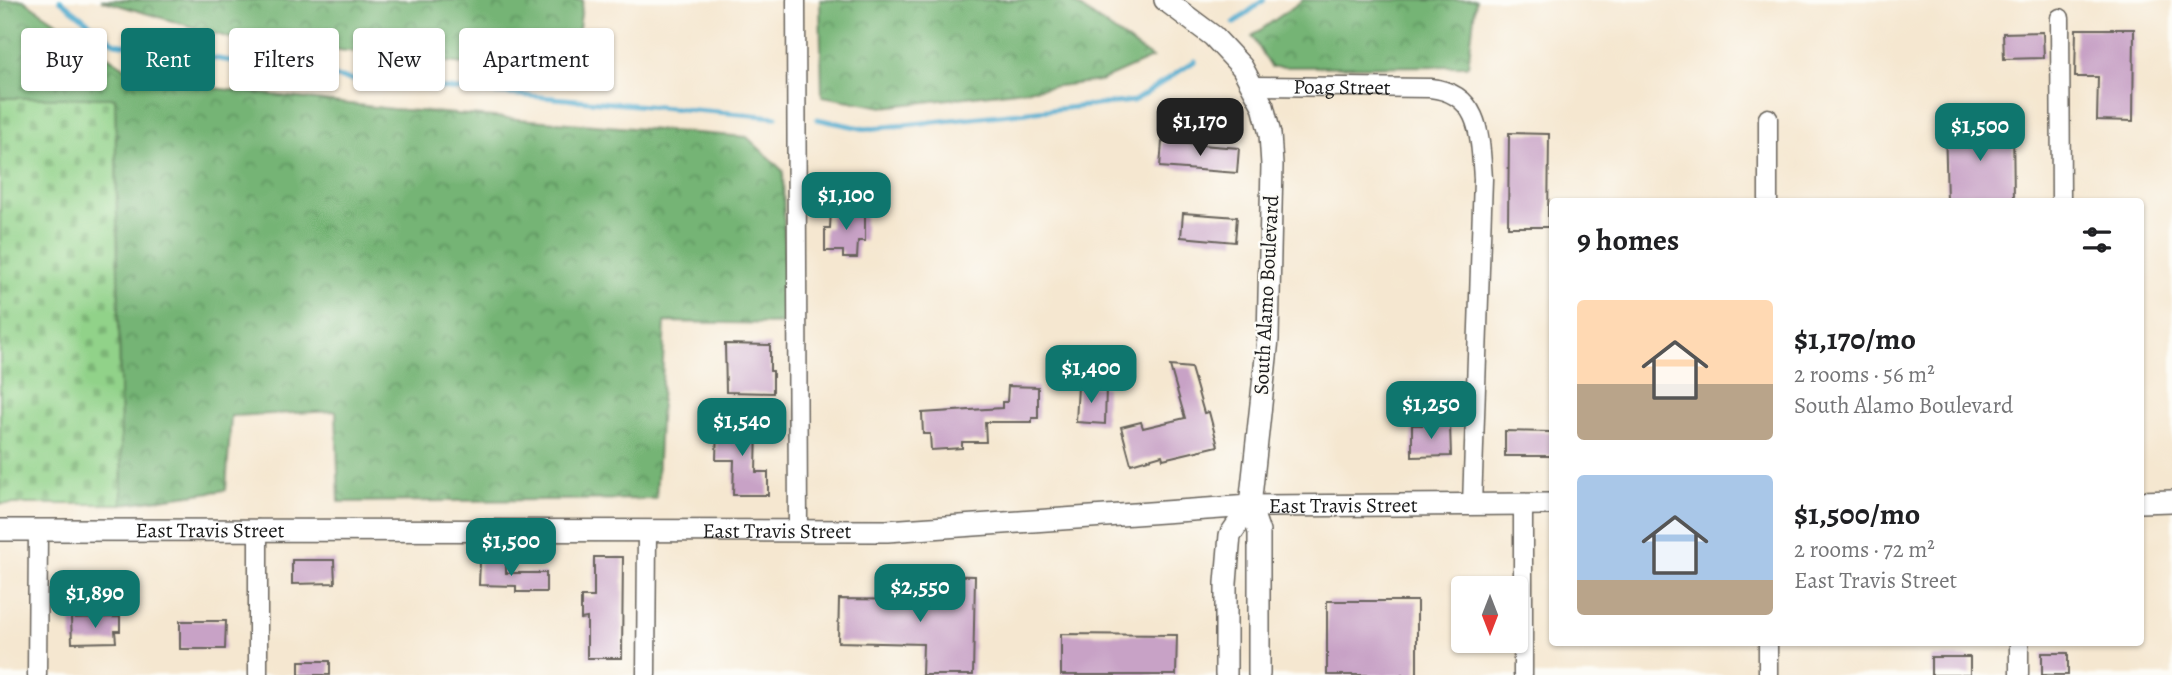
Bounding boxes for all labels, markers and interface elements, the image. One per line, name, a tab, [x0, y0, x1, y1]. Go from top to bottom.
chip: Buy	[21, 28, 107, 91]
chip: Rent	[121, 28, 215, 91]
chip: Filters	[229, 28, 339, 91]
chip: New	[353, 28, 445, 91]
chip: Apartment	[459, 28, 614, 91]
street label: Poag Street	[1293, 72, 1391, 102]
pin: $1,170	[1143, 99, 1257, 158]
pin: $1,500	[1923, 104, 2037, 163]
text: $1,170	[1173, 105, 1227, 136]
text: $1,500	[1951, 110, 2009, 141]
pin: $1,100	[789, 173, 903, 232]
text: $1,100	[818, 179, 874, 210]
street label: South Alamo Boulevard	[1247, 194, 1285, 396]
text: 9 homes	[1577, 220, 1679, 260]
icon: filters	[2078, 221, 2116, 259]
text: $1,170/mo	[1794, 319, 1916, 359]
icon: home	[1633, 328, 1717, 412]
pin: $1,400	[1034, 346, 1148, 405]
text: $1,400	[1061, 352, 1121, 383]
text: 2 rooms · 56 m²	[1794, 359, 1935, 390]
pin: $1,250	[1374, 382, 1488, 441]
text: $1,250	[1402, 388, 1460, 419]
text: South Alamo Boulevard	[1794, 390, 2013, 421]
pin: $1,540	[685, 398, 799, 458]
text: $1,540	[713, 405, 771, 436]
street label: East Travis Street	[1269, 491, 1418, 520]
text: $1,500/mo	[1794, 494, 1920, 534]
icon: home	[1633, 503, 1717, 587]
street label: East Travis Street	[135, 516, 285, 544]
street label: East Travis Street	[702, 517, 852, 545]
pin: $1,500	[454, 518, 568, 578]
text: $1,500	[482, 525, 540, 556]
text: 2 rooms · 72 m²	[1794, 534, 1935, 565]
pin: $2,550	[863, 564, 977, 624]
text: East Travis Street	[1794, 565, 1957, 596]
pin: $1,890	[38, 570, 152, 630]
text: $2,550	[890, 571, 950, 602]
north arrow	[1451, 576, 1528, 653]
map controls	[1451, 576, 1528, 653]
text: $1,890	[66, 577, 124, 608]

